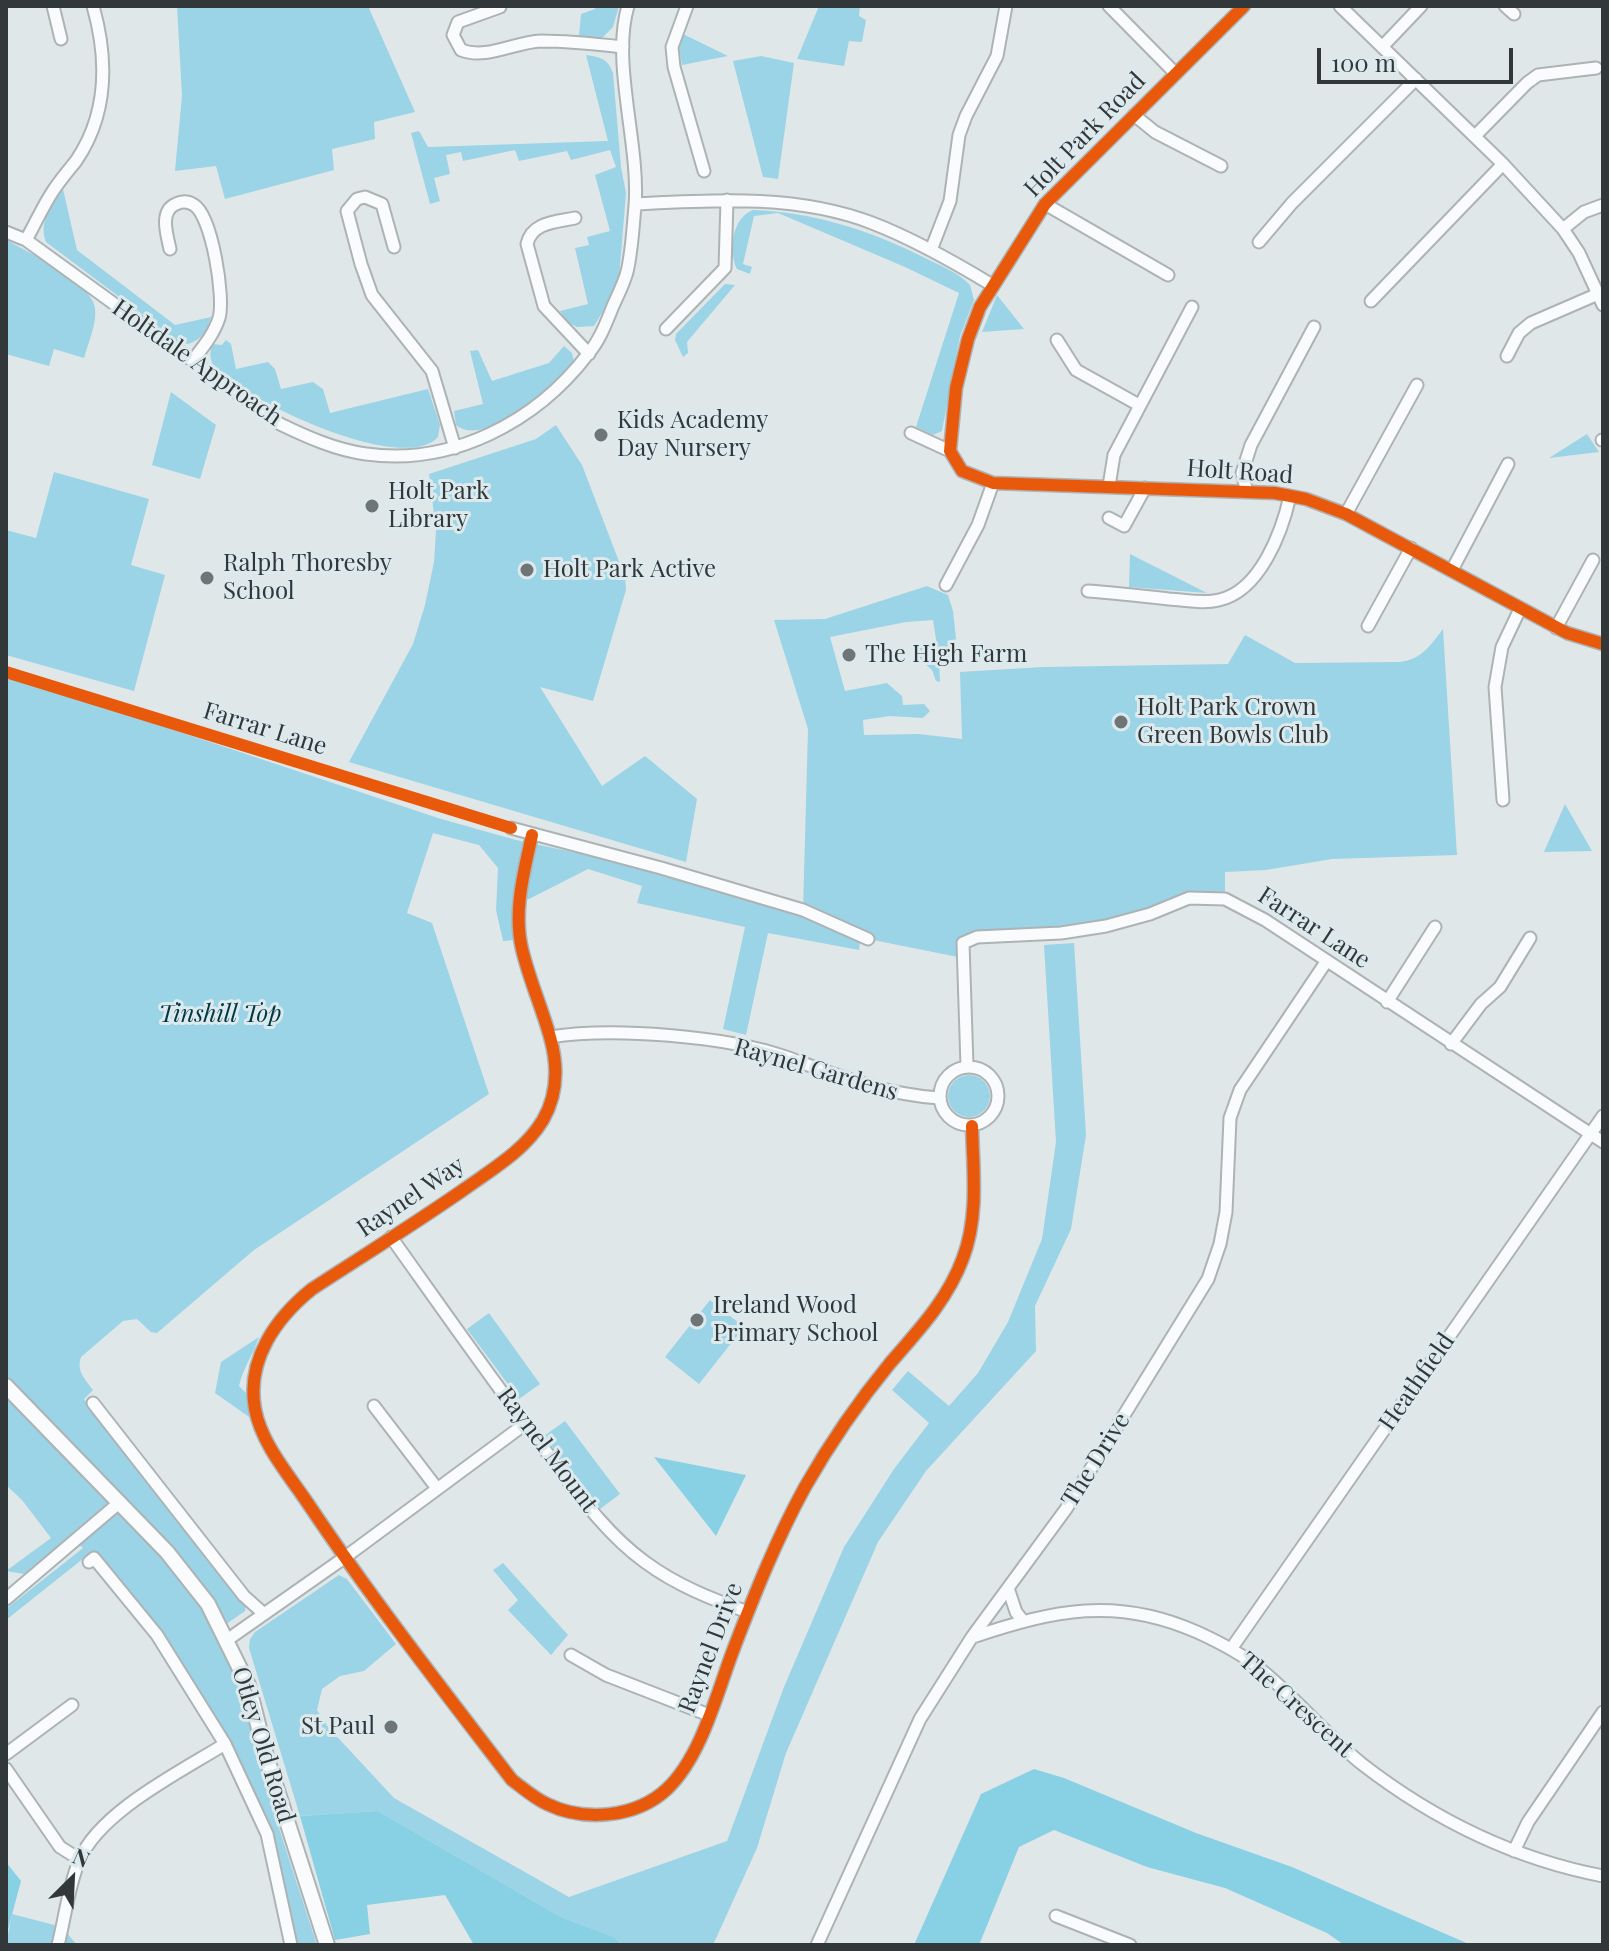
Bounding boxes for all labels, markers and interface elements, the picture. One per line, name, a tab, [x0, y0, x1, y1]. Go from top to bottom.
scale bar	[1321, 32, 1517, 82]
text: 100 m	[1331, 46, 1396, 78]
street label: Holt Park Road	[1018, 67, 1152, 203]
street label: Holtdale Approach	[107, 294, 287, 432]
place label: Kids Academy Day Nursery	[617, 407, 768, 463]
marker: Kids Academy Day Nursery	[592, 426, 610, 444]
street label: Holt Road	[1186, 454, 1294, 490]
place label: Holt Park Library	[388, 478, 489, 534]
marker: Holt Park Library	[363, 497, 381, 515]
place label: Ralph Thoresby School	[223, 550, 392, 606]
place label: Holt Park Active	[543, 556, 716, 584]
marker: Holt Park Active	[518, 561, 536, 579]
marker: Ralph Thoresby School	[198, 569, 216, 587]
place label: The High Farm	[865, 641, 1027, 669]
marker: The High Farm	[840, 646, 858, 664]
place label: Holt Park Crown Green Bowls Club	[1137, 694, 1329, 750]
street label: Farrar Lane	[200, 697, 330, 761]
marker: Holt Park Crown Green Bowls Club	[1112, 713, 1130, 731]
street label: Farrar Lane	[1253, 881, 1375, 975]
park label: Tinshill Top	[159, 1001, 281, 1029]
street label: Raynel Gardens	[731, 1033, 901, 1107]
street label: Raynel Way	[352, 1151, 470, 1243]
place label: Ireland Wood Primary School	[713, 1292, 878, 1348]
marker: Ireland Wood Primary School	[688, 1311, 706, 1329]
street label: Heathfield	[1373, 1328, 1461, 1436]
street label: Raynel Mount	[491, 1382, 603, 1518]
street label: The Drive	[1056, 1408, 1136, 1512]
street label: Raynel Drive	[673, 1579, 749, 1717]
street label: The Crescent	[1233, 1646, 1359, 1764]
street label: Otley Old Road	[226, 1664, 300, 1826]
place label: St Paul	[301, 1713, 375, 1741]
marker: St Paul	[382, 1718, 400, 1736]
north arrow	[32, 1839, 112, 1919]
text: N	[68, 1840, 95, 1874]

